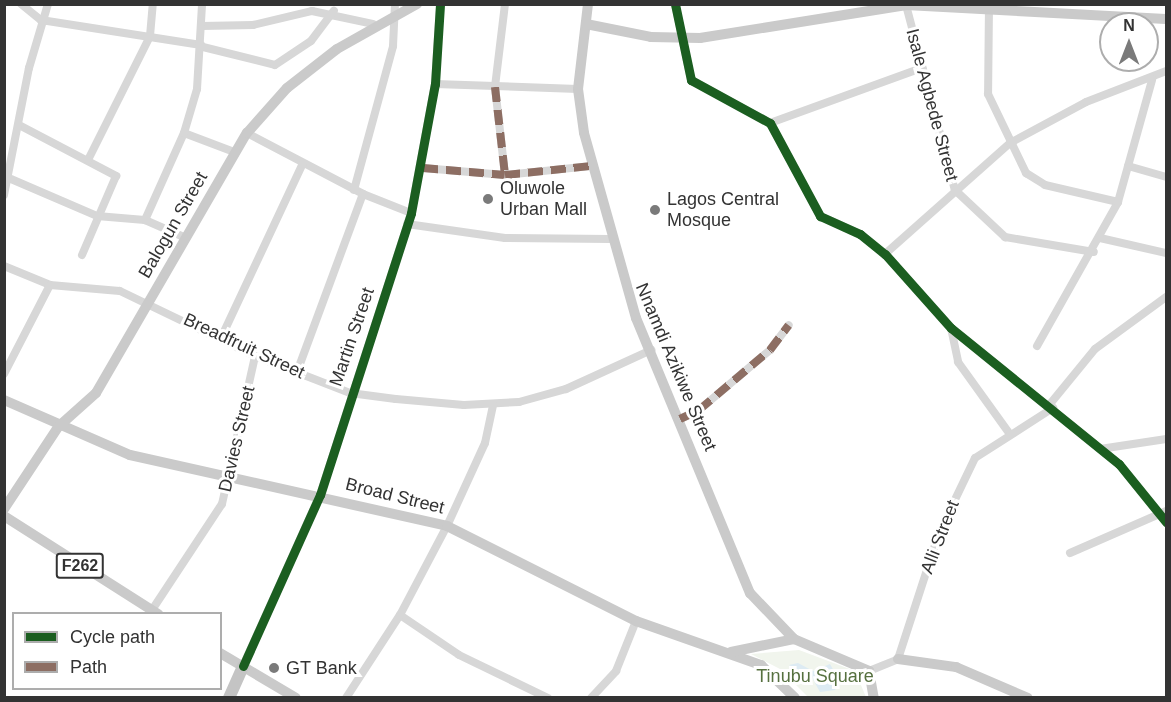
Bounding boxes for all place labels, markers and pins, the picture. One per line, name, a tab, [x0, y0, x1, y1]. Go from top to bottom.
place label: Oluwole Urban Mall	[500, 178, 587, 220]
place label: Lagos Central Mosque	[667, 189, 779, 232]
marker: Oluwole Urban Mall	[481, 192, 495, 206]
marker: Lagos Central Mosque	[648, 203, 662, 217]
place label: GT Bank	[286, 657, 357, 679]
marker: GT Bank	[267, 661, 281, 675]

